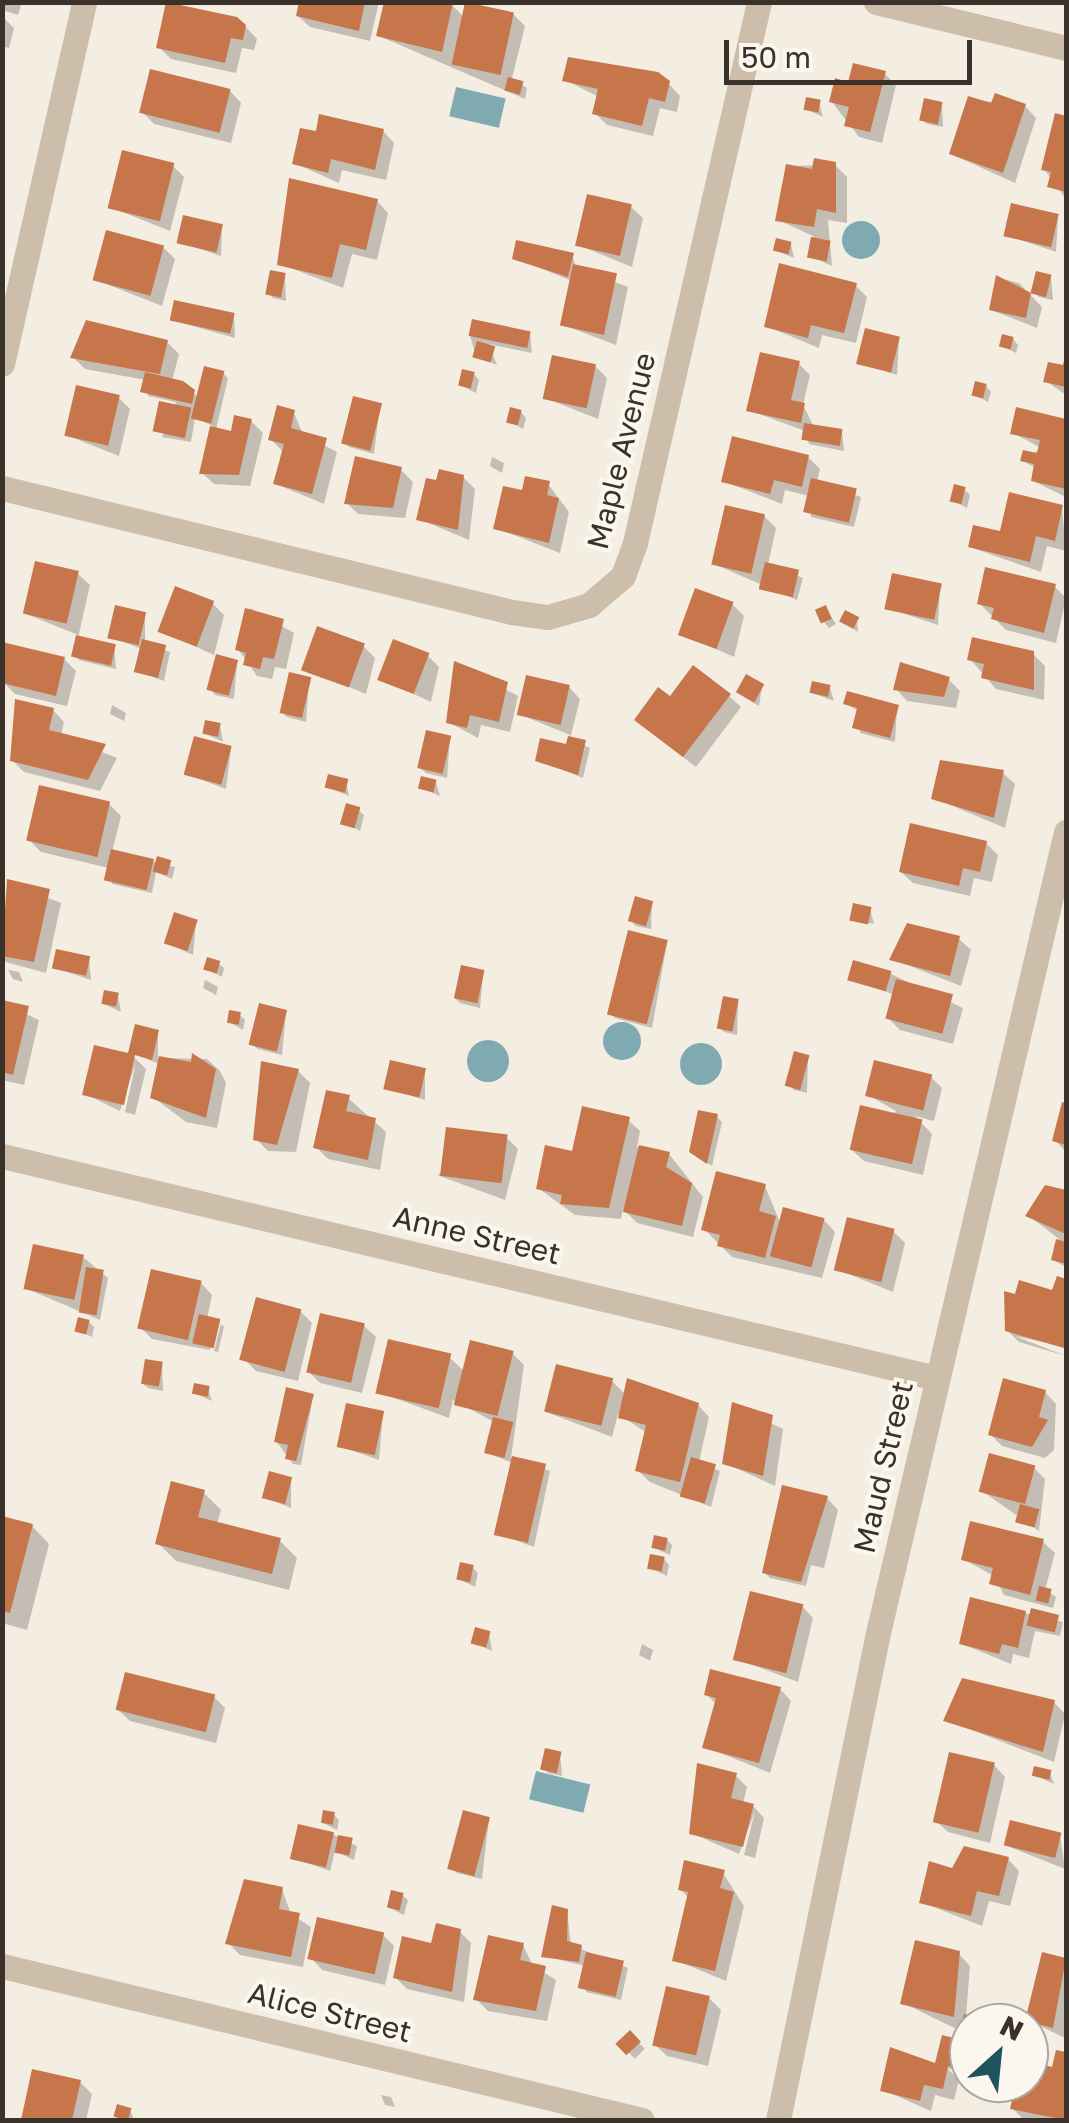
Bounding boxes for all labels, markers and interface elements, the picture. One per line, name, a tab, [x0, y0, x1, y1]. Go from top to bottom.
scale bar	[729, 20, 976, 82]
text: 50 m	[741, 39, 811, 75]
street label: Maple Avenue	[579, 349, 663, 553]
street label: Anne Street	[390, 1198, 564, 1272]
street label: Maud Street	[846, 1377, 920, 1557]
street label: Alice Street	[245, 1974, 415, 2050]
north arrow	[949, 2003, 1049, 2103]
text: N	[995, 2008, 1029, 2047]

